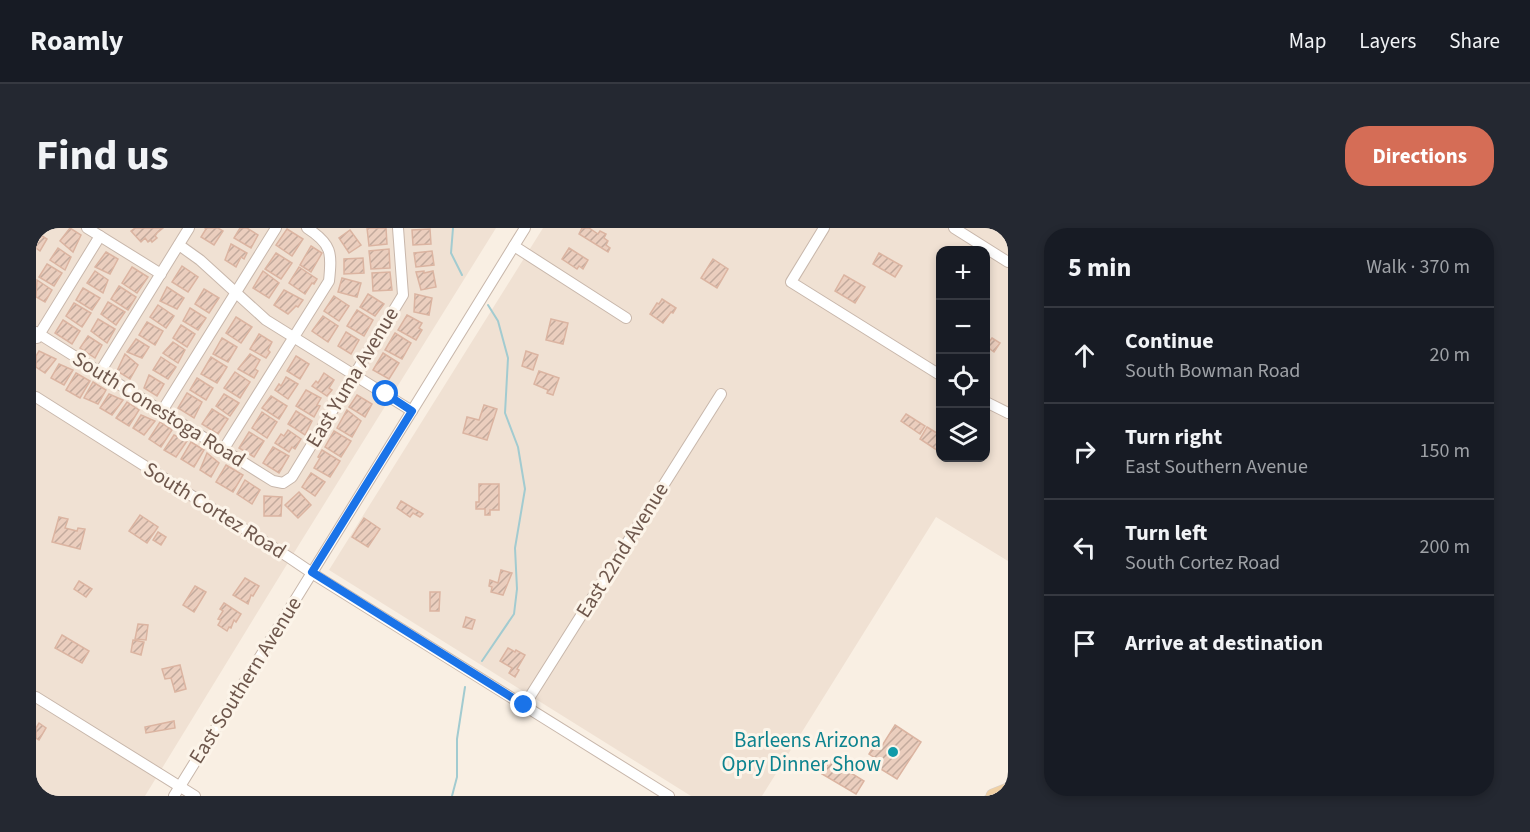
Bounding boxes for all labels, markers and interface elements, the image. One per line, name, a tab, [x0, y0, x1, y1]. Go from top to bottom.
text: Roamly	[30, 21, 123, 61]
text: Map	[1289, 26, 1326, 56]
text: Layers	[1359, 26, 1416, 56]
text: Share	[1449, 26, 1500, 56]
text: Find us	[36, 126, 169, 186]
button: Directions	[1345, 126, 1494, 186]
map controls	[936, 246, 990, 462]
button: +	[936, 246, 990, 300]
text: 5 min	[1068, 249, 1131, 286]
text: Walk · 370 m	[1366, 253, 1470, 281]
button: −	[936, 300, 990, 354]
street label: East Yuma Avenue	[298, 301, 406, 453]
text: Continue	[1125, 325, 1214, 357]
icon: ahead	[1068, 339, 1101, 372]
text: 20 m	[1430, 341, 1470, 369]
street label: South Conestoga Road	[67, 344, 251, 474]
button: locate	[936, 354, 990, 408]
text: South Bowman Road	[1125, 357, 1300, 385]
route start	[372, 380, 398, 406]
button: layers	[936, 408, 990, 462]
text: Turn right	[1125, 421, 1222, 453]
icon: right	[1068, 435, 1101, 468]
text: 150 m	[1420, 437, 1470, 465]
text: East Southern Avenue	[1125, 453, 1308, 481]
street label: South Cortez Road	[138, 454, 292, 566]
street label: East 22nd Avenue	[568, 477, 676, 623]
text: Turn left	[1125, 517, 1207, 549]
icon: left	[1068, 531, 1101, 564]
text: 200 m	[1420, 533, 1470, 561]
text: South Cortez Road	[1125, 549, 1280, 577]
street label: East Southern Avenue	[181, 591, 309, 769]
icon: arrive	[1068, 627, 1101, 660]
text: Arrive at destination	[1125, 627, 1323, 659]
route end	[510, 691, 536, 717]
place label: Barleens Arizona Opry Dinner Show	[722, 725, 881, 779]
marker: Barleens Arizona Opry Dinner Show	[886, 745, 900, 759]

